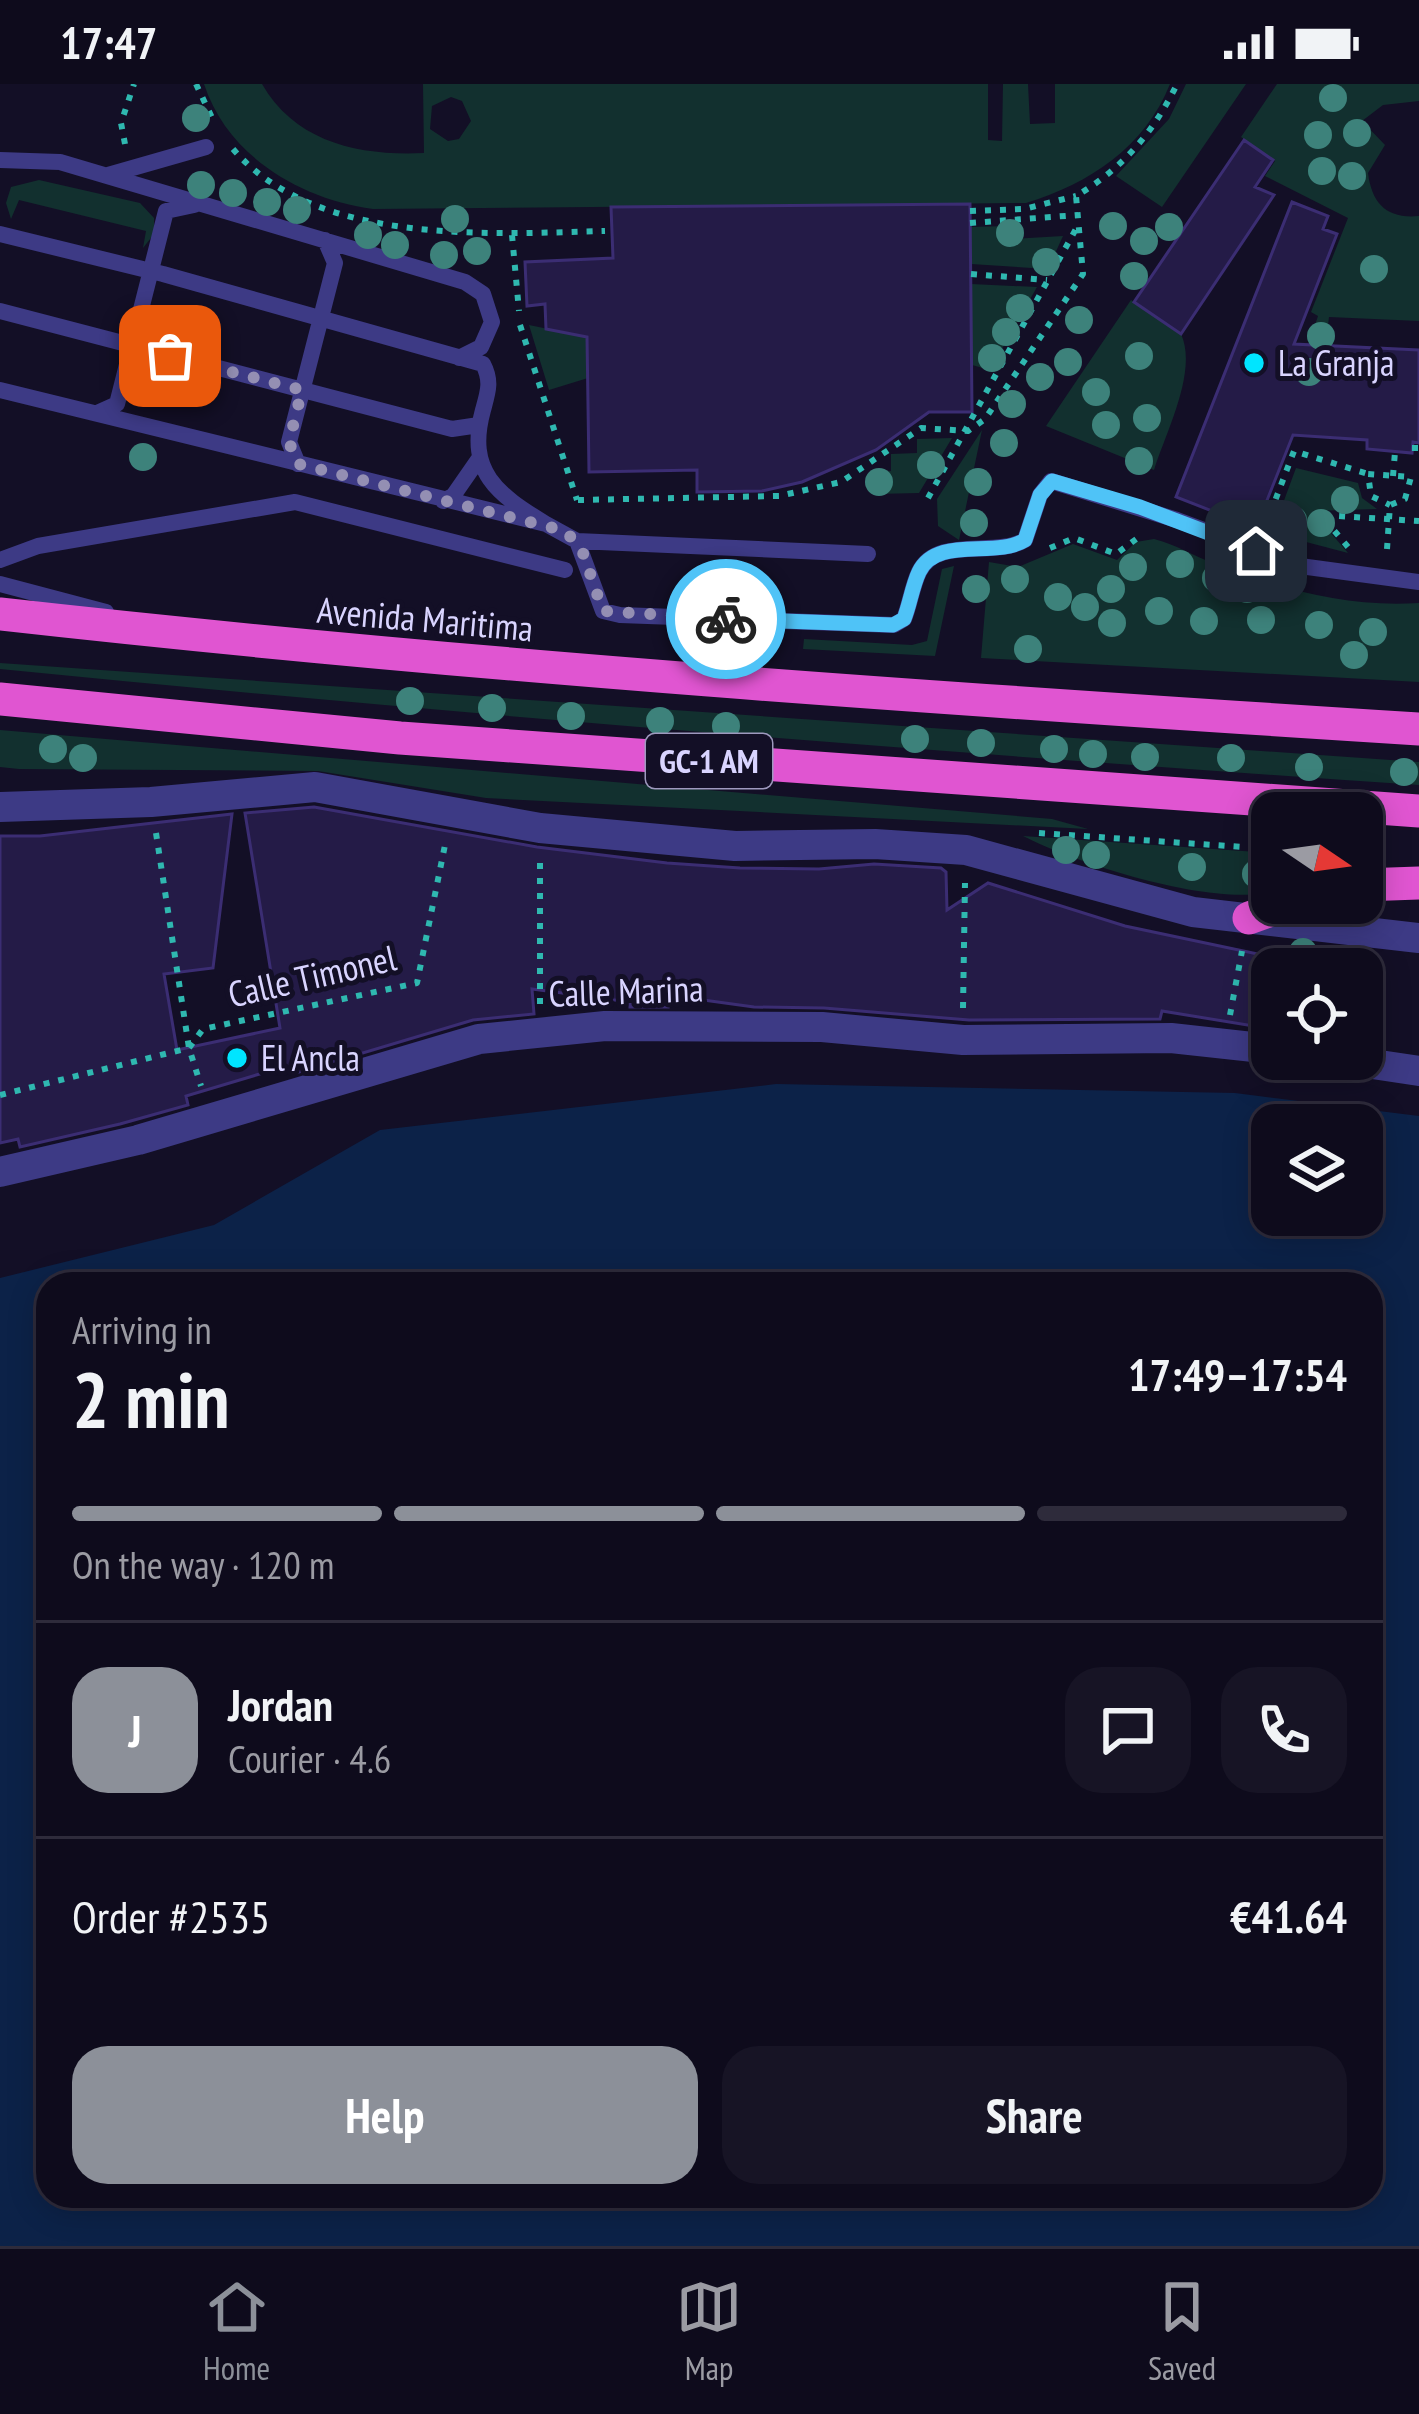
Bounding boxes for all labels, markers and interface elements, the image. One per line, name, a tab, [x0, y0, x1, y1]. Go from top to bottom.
text: 17:47	[60, 13, 157, 71]
pin	[119, 305, 221, 407]
icon: bag	[137, 323, 203, 389]
place label: La Granja	[1278, 339, 1394, 386]
marker: La Granja	[1241, 350, 1267, 376]
pin	[1205, 500, 1307, 602]
icon: home	[1223, 518, 1289, 584]
courier	[666, 559, 786, 679]
street label: Avenida Maritima	[315, 586, 535, 651]
icon: bike	[693, 586, 759, 652]
road number: GC-1 AM	[646, 734, 772, 788]
north arrow	[1251, 792, 1383, 924]
map controls	[1251, 792, 1383, 1236]
street label: Calle Timonel	[223, 933, 401, 1018]
button: locate	[1251, 948, 1383, 1080]
street label: Calle Marina	[548, 964, 704, 1017]
place label: El Ancla	[261, 1034, 360, 1081]
marker: El Ancla	[224, 1045, 250, 1071]
button: layers	[1251, 1104, 1383, 1236]
text: Arriving in	[72, 1304, 212, 1355]
text: 17:49–17:54	[1128, 1345, 1347, 1403]
text: 2 min	[72, 1349, 230, 1450]
text: On the way · 120 m	[72, 1539, 334, 1590]
button: chat	[1065, 1667, 1191, 1793]
button: phone	[1221, 1667, 1347, 1793]
text: Jordan	[228, 1675, 333, 1733]
text: J	[128, 1701, 142, 1759]
text: Courier · 4.6	[228, 1733, 391, 1784]
text: Order #2535	[72, 1887, 270, 1945]
text: €41.64	[1230, 1887, 1347, 1945]
button: Help	[72, 2046, 698, 2184]
button: Share	[722, 2046, 1347, 2184]
tab: Home	[203, 2274, 270, 2389]
tab: Map	[676, 2274, 742, 2389]
tab: Saved	[1148, 2274, 1216, 2389]

